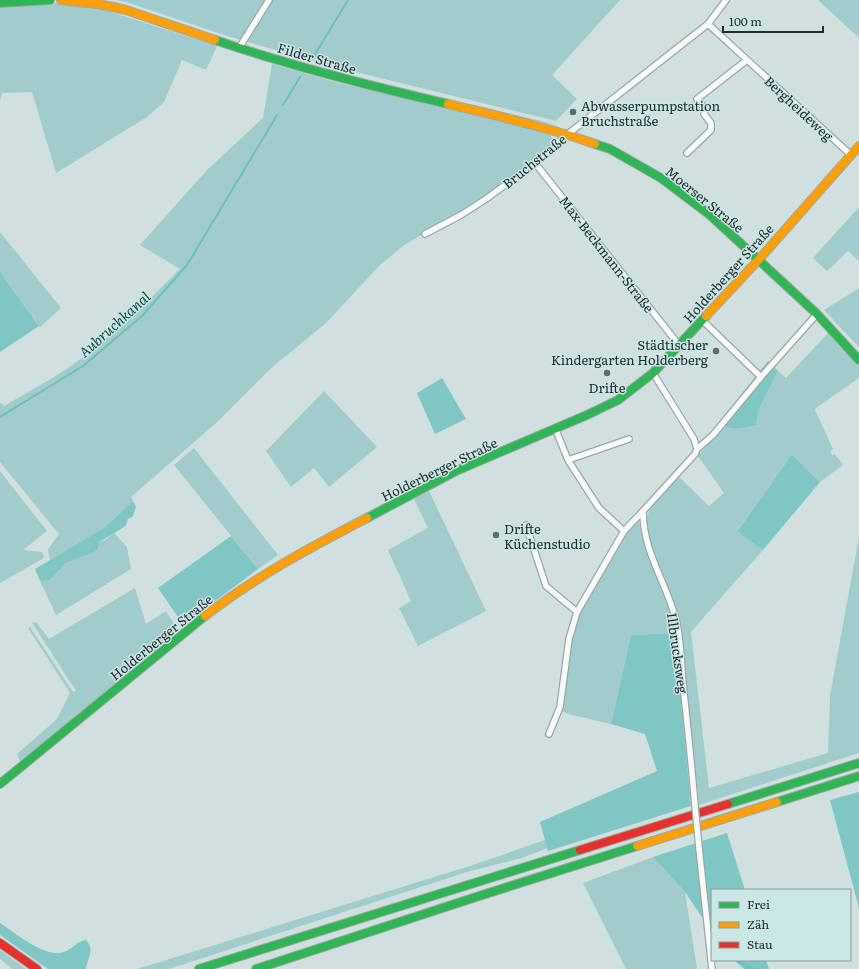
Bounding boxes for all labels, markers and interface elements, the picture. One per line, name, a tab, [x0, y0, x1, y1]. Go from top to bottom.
scale bar	[723, 8, 823, 34]
text: 100 m	[729, 12, 762, 30]
street label: Filder Straße	[275, 38, 359, 78]
street label: Bergheideweg	[761, 71, 838, 145]
place label: Abwasserpumpstation Bruchstraße	[581, 96, 721, 130]
marker: Abwasserpumpstation Bruchstraße	[568, 107, 578, 117]
street label: Bruchstraße	[498, 129, 570, 193]
street label: Moerser Straße	[662, 161, 748, 237]
street label: Max-Beckmann-Straße	[555, 192, 659, 317]
street label: Holderberger Straße	[678, 219, 778, 327]
water label: Aubruchkanal	[74, 286, 154, 362]
place label: Städtischer Kindergarten Holderberg	[551, 335, 709, 369]
marker: Städtischer Kindergarten Holderberg	[711, 346, 721, 356]
marker: Drifte	[602, 368, 612, 378]
place label: Drifte	[589, 378, 626, 397]
street label: Holderberger Straße	[378, 432, 501, 505]
place label: Drifte Küchenstudio	[504, 519, 591, 553]
marker: Drifte Küchenstudio	[491, 530, 501, 540]
street label: Holderberger Straße	[106, 589, 217, 684]
street label: Illbrucksweg	[663, 611, 693, 695]
legend	[711, 889, 851, 961]
text: Frei	[747, 895, 770, 913]
text: Zäh	[747, 915, 769, 933]
text: Stau	[747, 935, 773, 953]

